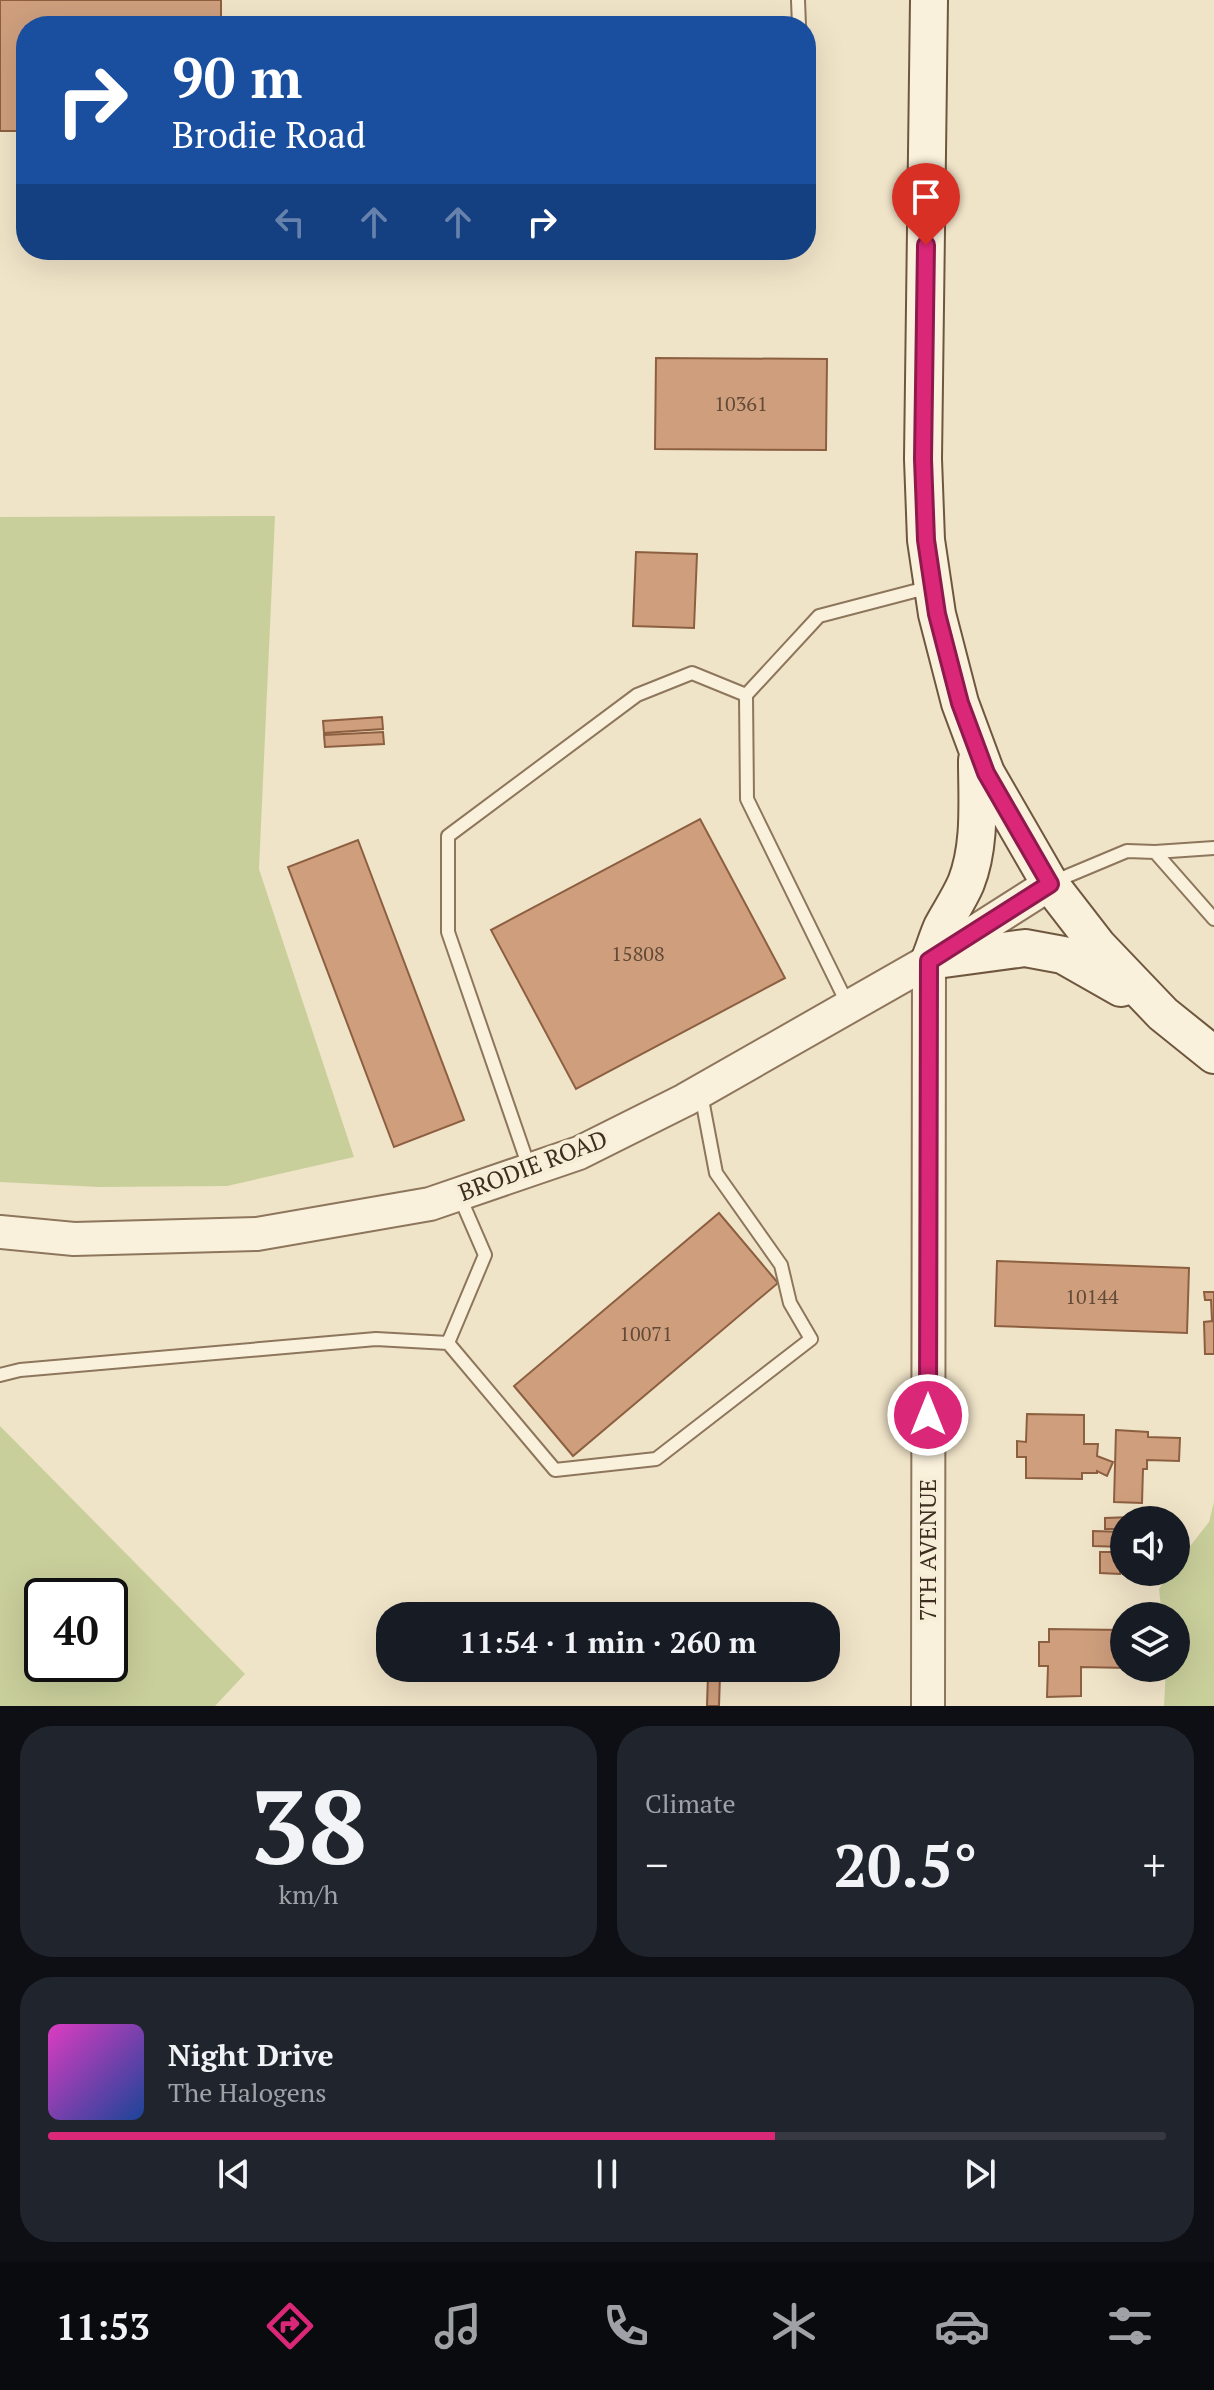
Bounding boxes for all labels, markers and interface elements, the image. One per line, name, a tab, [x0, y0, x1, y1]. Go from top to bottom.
text: 90 m	[172, 40, 302, 114]
icon: right	[40, 48, 144, 152]
text: Brodie Road	[172, 111, 366, 158]
pin	[892, 163, 960, 245]
icon: arrive	[904, 175, 948, 219]
icon: left	[268, 200, 312, 244]
icon: ahead	[352, 200, 396, 244]
icon: ahead	[436, 200, 480, 244]
icon: right	[520, 200, 564, 244]
house number: 10361	[714, 390, 768, 417]
house number: 15808	[611, 940, 665, 967]
street label: BRODIE ROAD	[454, 1122, 612, 1208]
house number: 10144	[1065, 1283, 1119, 1310]
house number: 10071	[619, 1320, 673, 1347]
position arrow	[886, 1373, 970, 1457]
street label: 7TH AVENUE	[911, 1479, 943, 1621]
map controls	[1110, 1506, 1190, 1682]
button: sound	[1110, 1506, 1190, 1586]
speed limit sign: 40	[24, 1578, 128, 1682]
button: layers	[1110, 1602, 1190, 1682]
text: 11:54 · 1 min · 260 m	[460, 1622, 756, 1662]
text: 38	[250, 1756, 367, 1894]
text: Climate	[645, 1786, 736, 1820]
text: 20.5°	[833, 1825, 978, 1904]
text: −	[645, 1835, 668, 1894]
text: +	[1143, 1835, 1166, 1894]
text: km/h	[278, 1877, 339, 1911]
text: Night Drive	[168, 2035, 334, 2075]
text: The Halogens	[168, 2075, 326, 2109]
icon: previous	[212, 2152, 256, 2196]
icon: pause	[585, 2152, 629, 2196]
icon: next	[958, 2152, 1002, 2196]
icon: directions	[262, 2298, 318, 2354]
icon: music	[430, 2298, 486, 2354]
icon: phone	[598, 2298, 654, 2354]
icon: climate	[766, 2298, 822, 2354]
icon: car	[934, 2298, 990, 2354]
icon: filters	[1102, 2298, 1158, 2354]
text: 11:53	[56, 2303, 150, 2350]

